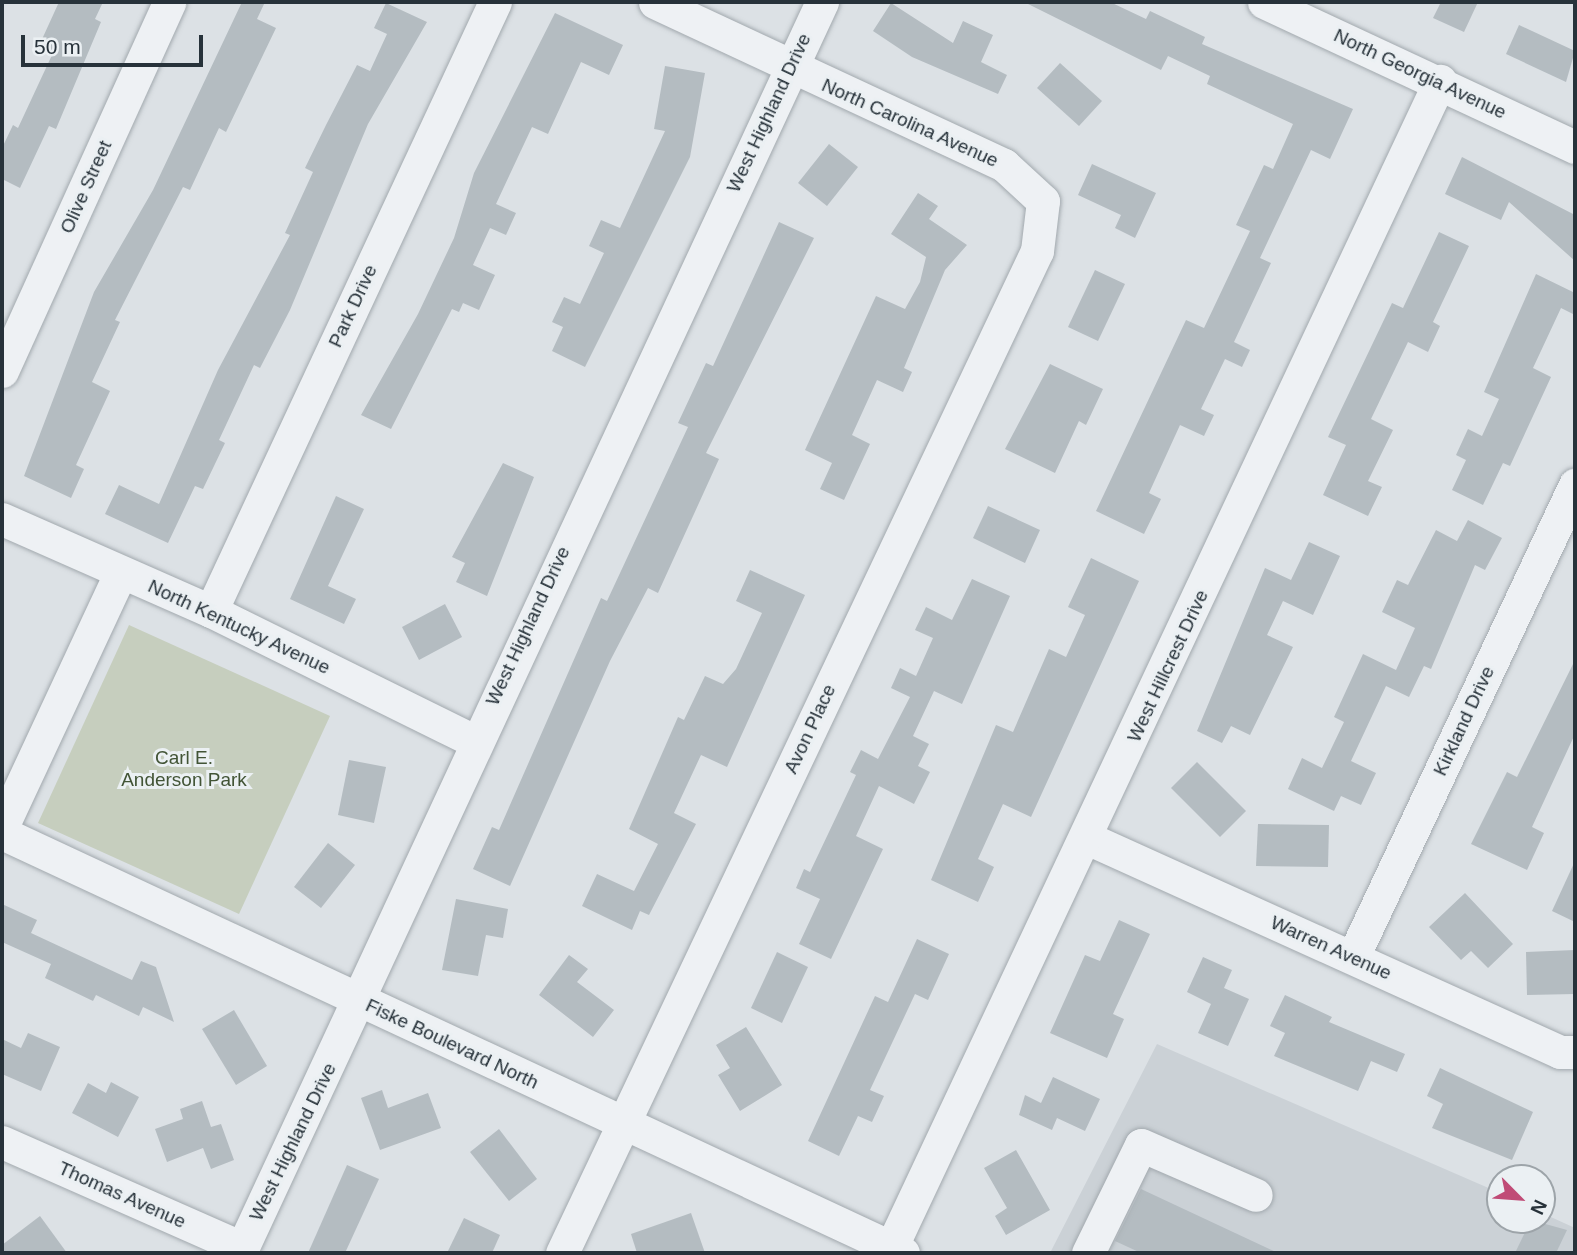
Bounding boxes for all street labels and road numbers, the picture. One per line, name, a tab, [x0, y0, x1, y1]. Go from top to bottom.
street label: North Georgia Avenue	[1330, 24, 1510, 124]
street label: West Highland Drive	[722, 30, 816, 196]
street label: North Carolina Avenue	[818, 74, 1002, 172]
street label: Olive Street	[55, 137, 117, 237]
street label: Park Drive	[324, 261, 382, 351]
street label: West Highland Drive	[481, 543, 575, 709]
street label: North Kentucky Avenue	[144, 575, 334, 679]
street label: West Hillcrest Drive	[1123, 586, 1213, 746]
street label: Kirkland Drive	[1429, 663, 1499, 779]
street label: Avon Place	[779, 681, 841, 777]
street label: Warren Avenue	[1267, 911, 1395, 985]
street label: Fiske Boulevard North	[362, 994, 542, 1094]
street label: West Highland Drive	[245, 1059, 341, 1225]
street label: Thomas Avenue	[54, 1157, 190, 1233]

